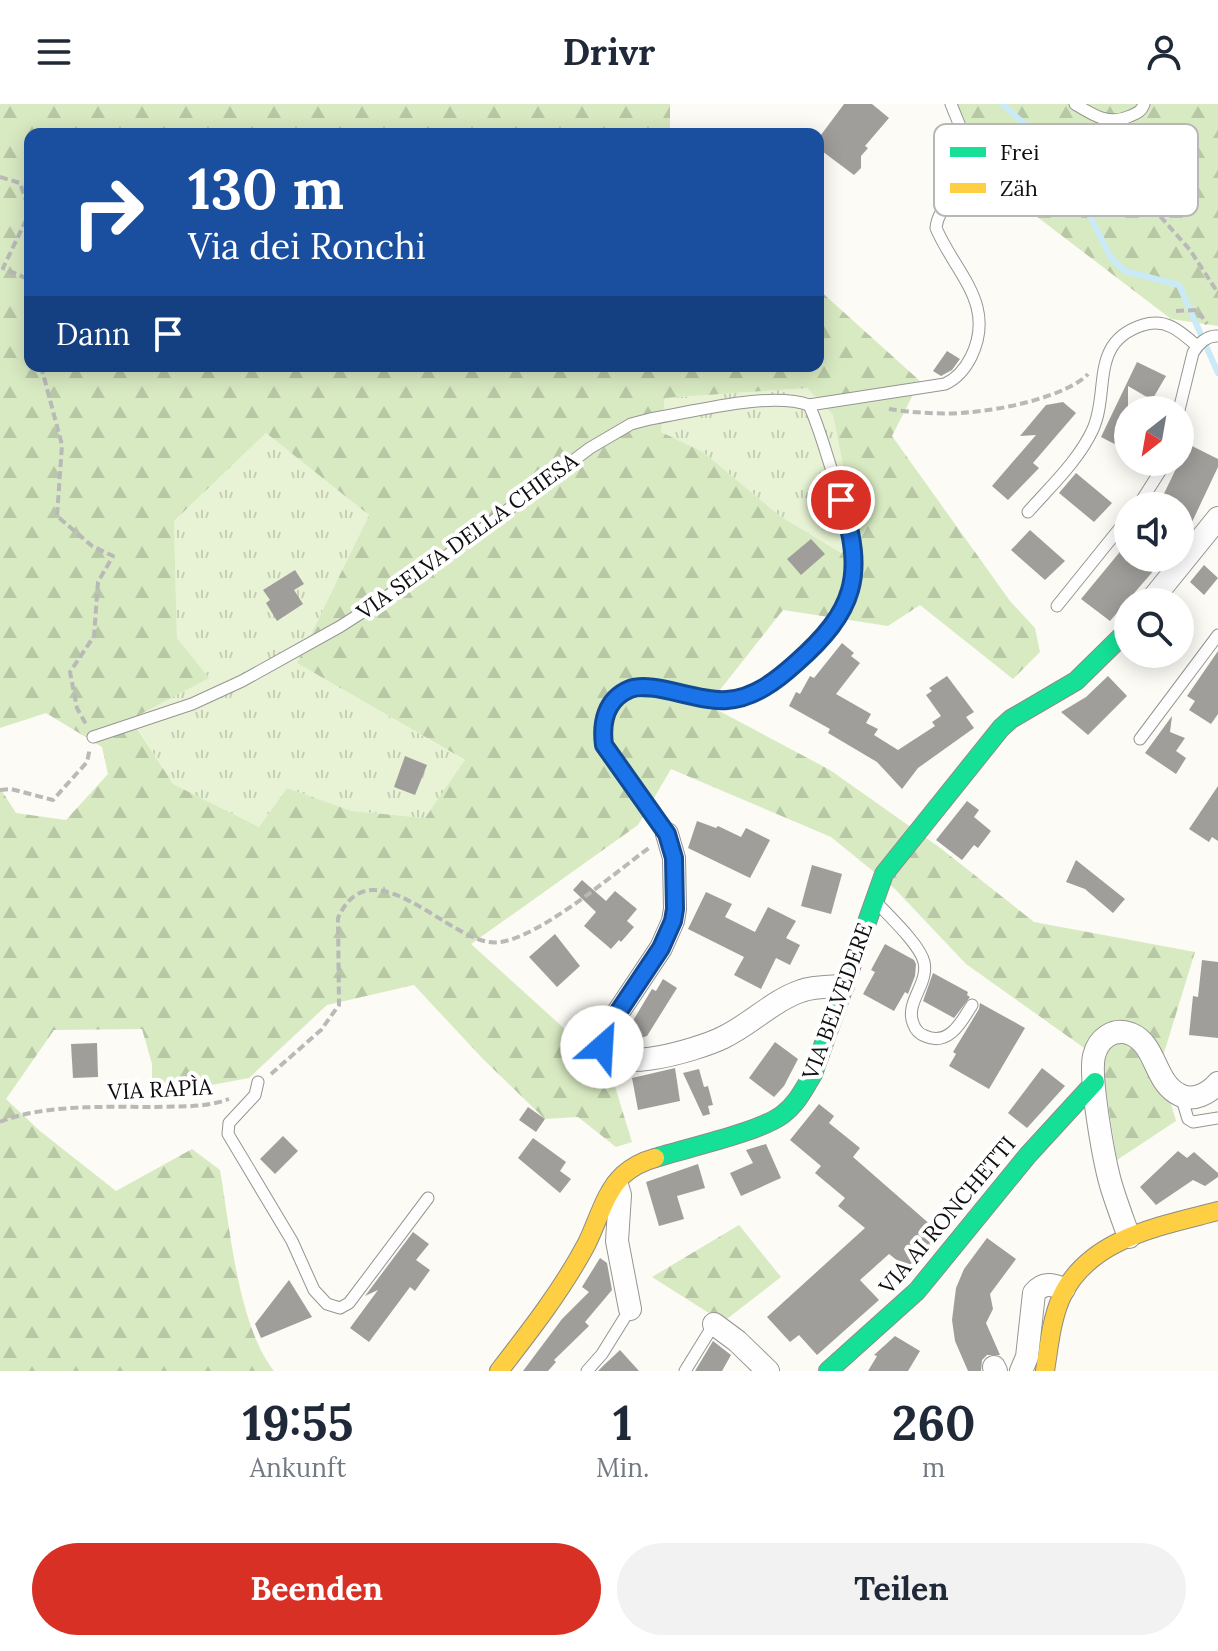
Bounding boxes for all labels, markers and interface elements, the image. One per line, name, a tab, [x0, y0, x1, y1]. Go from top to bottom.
text: Drivr	[563, 29, 655, 75]
icon: menu	[32, 30, 76, 74]
icon: person	[1142, 30, 1186, 74]
legend	[934, 124, 1198, 216]
text: Frei	[1000, 138, 1039, 166]
text: 130 m	[188, 153, 344, 224]
icon: right	[56, 160, 160, 264]
text: Zäh	[1000, 174, 1038, 202]
text: Via dei Ronchi	[188, 223, 426, 269]
icon: arrive	[146, 312, 190, 356]
text: Dann	[56, 315, 130, 353]
north arrow	[1114, 396, 1194, 476]
map controls	[1114, 396, 1194, 668]
street label: VIA SELVA DELLA CHIESA	[350, 446, 584, 626]
pin	[807, 466, 875, 534]
icon: arrive	[819, 478, 863, 522]
button: sound	[1114, 492, 1194, 572]
button: search	[1114, 588, 1194, 668]
street label: VIA BELVEDERE	[795, 919, 878, 1084]
position arrow	[560, 1005, 644, 1089]
street label: VIA RAPÌA	[106, 1072, 214, 1106]
street label: VIA AI RONCHETTI	[872, 1130, 1021, 1300]
text: 19:55	[242, 1392, 353, 1453]
text: 1	[613, 1392, 632, 1453]
text: 260	[892, 1392, 976, 1453]
text: Ankunft	[250, 1451, 346, 1484]
text: Min.	[596, 1451, 649, 1484]
text: m	[922, 1451, 945, 1484]
button: Beenden	[32, 1543, 601, 1635]
button: Teilen	[617, 1543, 1186, 1635]

